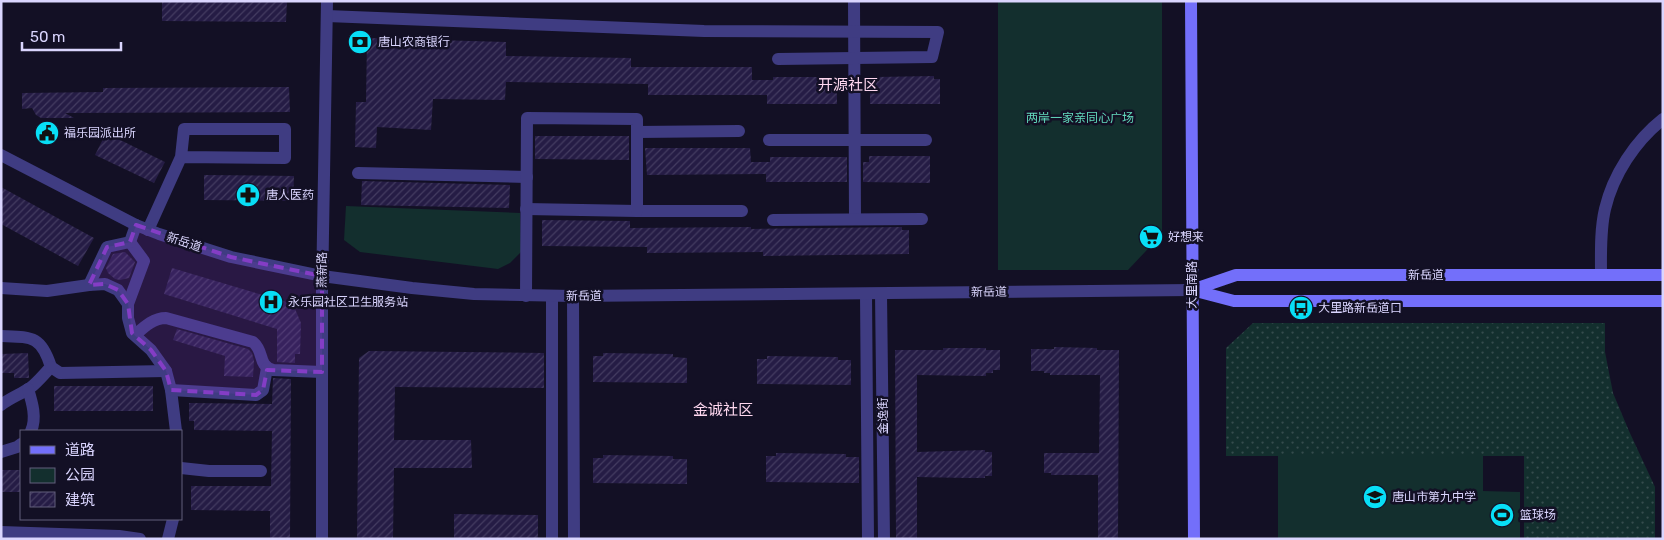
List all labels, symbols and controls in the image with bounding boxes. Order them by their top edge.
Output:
scale bar [22,20,121,52]
text: 50 m [30,28,65,46]
bank icon: 唐山农商银行 [347,29,373,55]
place label: 唐山农商银行 [378,35,450,49]
district label: 开源社区 [818,76,878,94]
park label: 两岸一家亲同心广场 [1026,111,1134,125]
public building icon: 福乐园派出所 [34,120,60,146]
place label: 福乐园派出所 [64,126,136,140]
pharmacy icon: 唐人医药 [235,182,261,208]
place label: 唐人医药 [266,188,314,202]
supermarket icon: 好想来 [1138,224,1164,250]
street label: 新岳道 [165,230,203,254]
place label: 好想来 [1168,230,1204,244]
street label: 燕新路 [315,252,329,288]
street label: 大里南路 [1185,261,1199,309]
street label: 新岳道 [1408,268,1444,282]
street label: 新岳道 [971,285,1007,299]
hospital icon: 永乐园社区卫生服务站 [258,289,284,315]
street label: 新岳道 [566,289,602,303]
place label: 永乐园社区卫生服务站 [288,295,408,309]
bus stop icon: 大里路新岳道口 [1288,295,1314,321]
place label: 大里路新岳道口 [1318,301,1402,315]
street label: 金逸街 [876,398,890,434]
district label: 金诚社区 [693,401,753,419]
legend [20,430,182,520]
text: 道路 [65,441,95,459]
text: 公园 [65,466,95,484]
school or university icon: 唐山市第九中学 [1362,484,1388,510]
place label: 唐山市第九中学 [1392,490,1476,504]
text: 建筑 [65,491,95,509]
sports icon: 篮球场 [1489,502,1515,528]
place label: 篮球场 [1520,508,1556,522]

